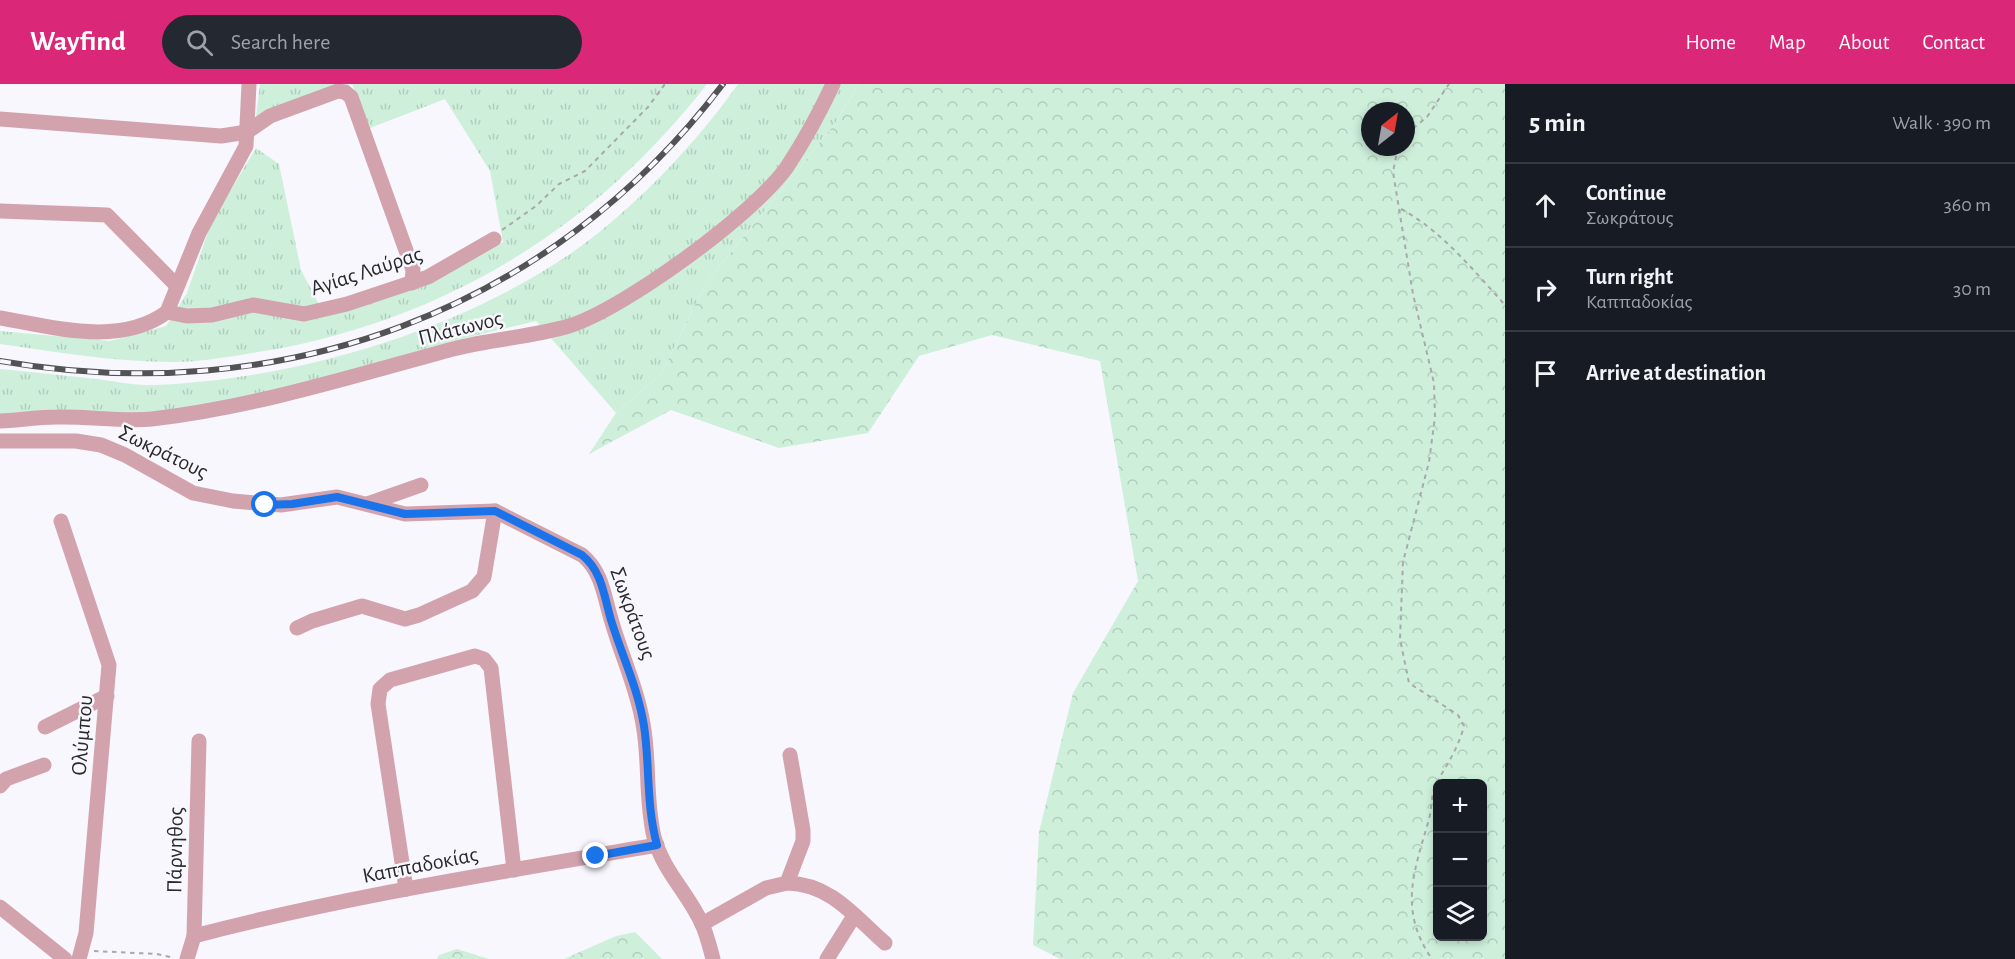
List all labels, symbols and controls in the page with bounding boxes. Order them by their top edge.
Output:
search box [162,15,582,69]
icon: search [183,26,216,59]
text: Wayfind [30,28,126,56]
text: Search here [231,31,330,53]
text: Home [1685,32,1736,53]
text: Map [1769,32,1806,53]
text: About [1839,32,1889,53]
text: Contact [1922,32,1985,53]
north arrow [1361,102,1415,156]
text: 5 min [1529,110,1586,136]
text: Walk · 390 m [1892,113,1991,133]
text: Continue [1586,182,1666,204]
icon: ahead [1529,189,1562,222]
text: 360 m [1944,195,1991,215]
text: Σωκράτους [1586,208,1673,228]
street label: Αγίας Λαύρας [308,243,425,299]
text: Turn right [1586,266,1673,288]
icon: right [1529,273,1562,306]
text: 30 m [1953,279,1991,299]
text: Καππαδοκίας [1586,292,1693,312]
street label: Πλάτωνος [416,307,505,349]
icon: arrive [1529,357,1562,390]
text: Arrive at destination [1586,362,1766,384]
street label: Σωκράτους [115,421,212,483]
route start [251,491,277,517]
street label: Σωκράτους [606,564,660,662]
street label: Ολύμπου [68,694,96,776]
map controls [1433,779,1487,941]
button: + [1433,779,1487,833]
street label: Πάρνηθος [163,807,187,893]
button: − [1433,833,1487,887]
route end [582,842,608,868]
street label: Καππαδοκίας [361,843,480,887]
button: layers [1433,887,1487,941]

